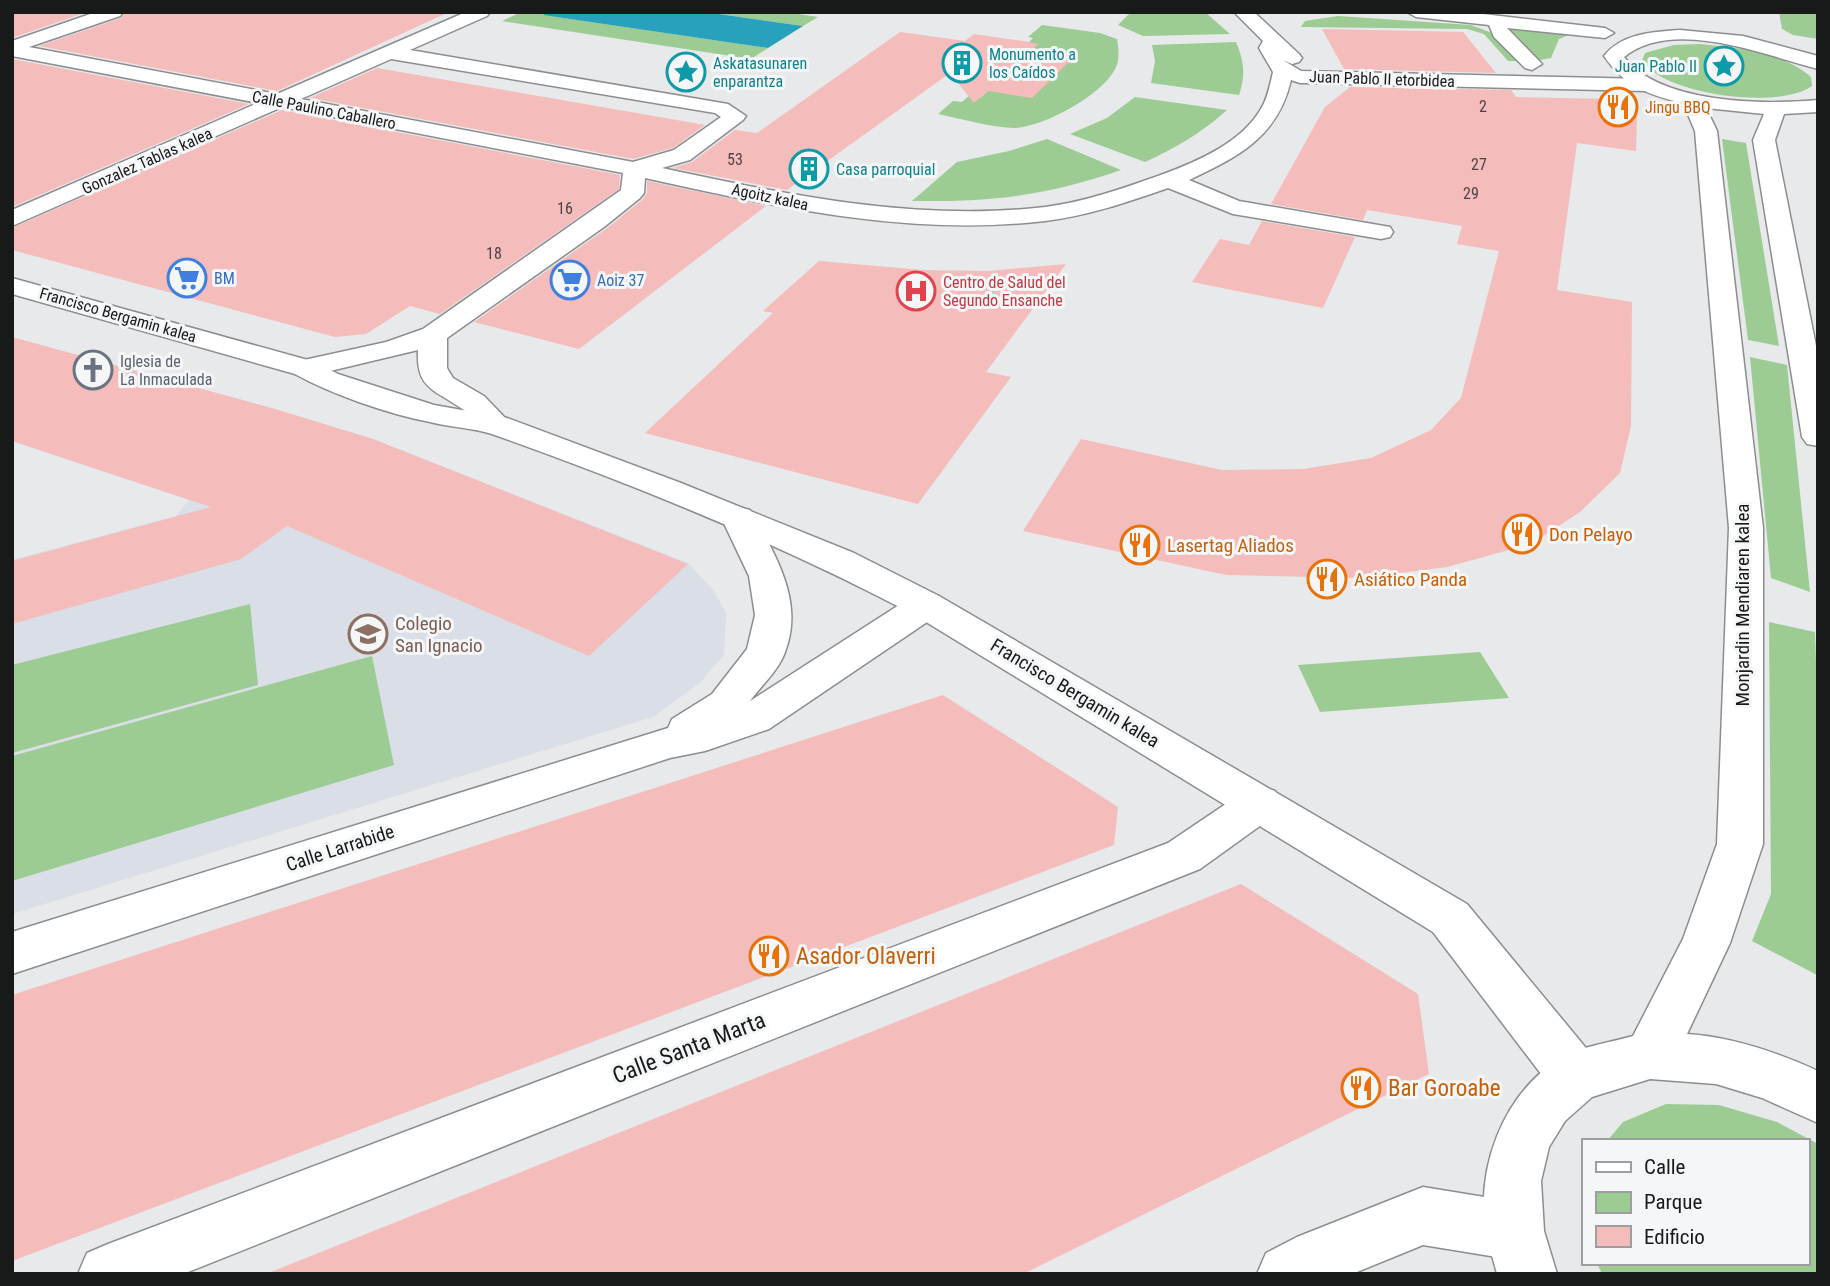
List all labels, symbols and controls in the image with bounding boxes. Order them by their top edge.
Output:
building icon: Monumento a los Caídos [941,42,983,84]
place label: Monumento a los Caídos [989,45,1076,82]
place icon: Juan Pablo II [1703,45,1745,87]
place icon: Askatasunaren enparantza [665,51,707,93]
place label: Askatasunaren enparantza [713,54,807,91]
place label: Juan Pablo II [1615,57,1697,76]
street label: Juan Pablo II etorbidea [1309,67,1455,91]
restaurant icon: Jingu BBQ [1597,86,1639,128]
street label: Calle Paulino Caballero [250,87,398,133]
house number: 2 [1479,97,1487,116]
place label: Jingu BBQ [1645,98,1711,117]
street label: Gonzalez Tablas kalea [79,124,215,198]
building icon: Casa parroquial [788,148,830,190]
house number: 53 [727,150,743,169]
house number: 27 [1471,155,1487,174]
place label: Casa parroquial [836,160,935,179]
street label: Agoitz kalea [730,180,810,214]
house number: 29 [1463,184,1479,203]
house number: 16 [557,199,573,218]
house number: 18 [486,244,502,263]
supermarket icon: BM [166,257,208,299]
supermarket icon: Aoiz 37 [549,259,591,301]
place label: BM [214,269,235,288]
hospital icon: Centro de Salud del Segundo Ensanche [895,270,937,312]
place label: Aoiz 37 [597,271,644,290]
place label: Centro de Salud del Segundo Ensanche [943,273,1066,310]
street label: Francisco Bergamin kalea [37,284,199,346]
church icon: Iglesia de La Inmaculada [72,349,114,391]
place label: Iglesia de La Inmaculada [120,352,212,389]
street label: Monjardin Mendiaren kalea [1731,504,1754,706]
restaurant icon: Don Pelayo [1501,513,1543,555]
place label: Don Pelayo [1549,523,1633,546]
restaurant icon: Lasertag Aliados [1119,524,1161,566]
place label: Lasertag Aliados [1167,534,1294,557]
restaurant icon: Asiático Panda [1306,558,1348,600]
place label: Asiático Panda [1354,568,1467,591]
place label: Colegio San Ignacio [395,612,483,657]
school or university icon: Colegio San Ignacio [347,613,389,655]
street label: Francisco Bergamin kalea [986,634,1164,752]
street label: Calle Larrabide [283,820,397,876]
restaurant icon: Asador Olaverri [748,935,790,977]
place label: Asador Olaverri [796,943,936,970]
street label: Calle Santa Marta [609,1006,769,1090]
restaurant icon: Bar Goroabe [1340,1067,1382,1109]
place label: Bar Goroabe [1388,1075,1500,1102]
legend [1582,1139,1809,1265]
text: Calle [1644,1155,1686,1179]
text: Parque [1644,1190,1702,1214]
text: Edificio [1644,1225,1705,1249]

